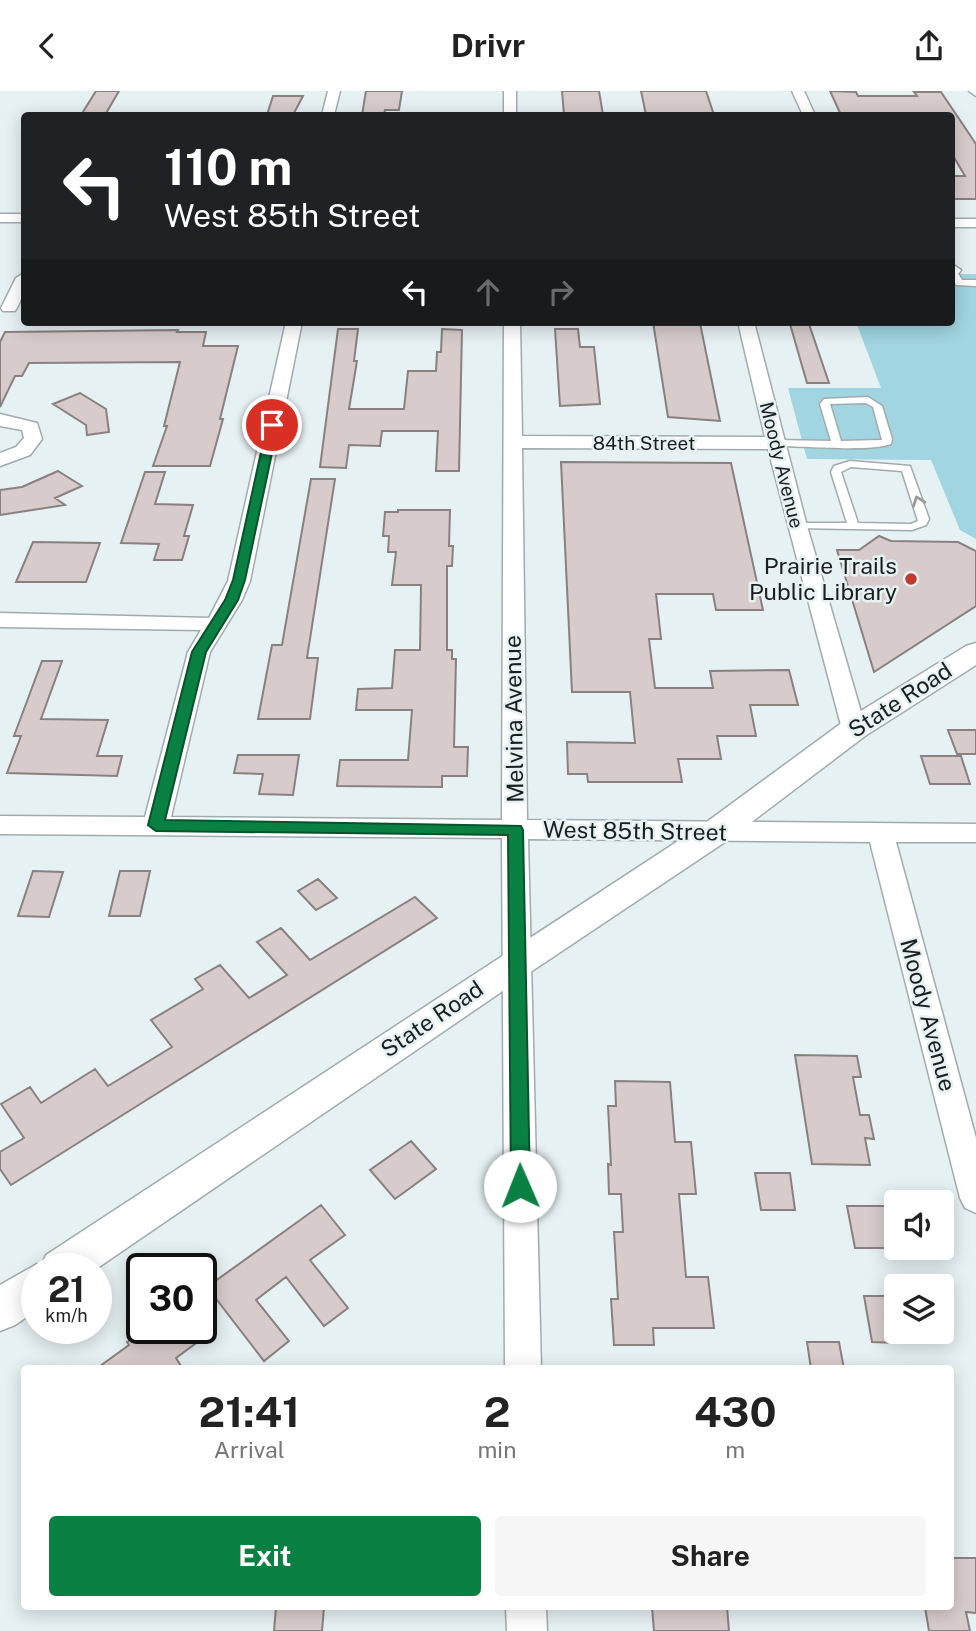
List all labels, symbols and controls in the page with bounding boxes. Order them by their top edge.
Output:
icon: back [28,27,66,65]
text: Drivr [451,27,525,64]
icon: share [910,27,948,65]
text: 110 m [164,138,292,196]
icon: left [49,140,140,231]
text: West 85th Street [164,197,421,234]
icon: left [396,273,434,311]
icon: ahead [469,273,507,311]
icon: right [542,273,580,311]
pin [242,395,302,455]
street label: Moody Avenue [756,400,808,530]
icon: arrive [253,406,291,444]
street label: 84th Street [593,432,695,454]
one-way arrow [912,496,926,508]
place label: Prairie Trails Public Library [749,552,897,605]
marker: Prairie Trails Public Library [903,571,919,587]
street label: Melvina Avenue [499,635,528,803]
street label: State Road [843,656,956,743]
street label: West 85th Street [543,815,727,846]
street label: Moody Avenue [895,936,962,1094]
street label: State Road [375,975,488,1063]
position arrow [483,1149,557,1223]
map controls [884,1190,954,1344]
button: sound [884,1190,954,1260]
speed limit sign: 30 [126,1253,217,1344]
text: 21 [48,1269,85,1310]
button: layers [884,1274,954,1344]
text: km/h [45,1305,88,1326]
text: 21:41 [199,1387,300,1436]
text: 2 [484,1387,510,1436]
text: 430 [694,1387,776,1436]
text: Arrival [214,1436,285,1463]
text: min [477,1436,516,1463]
text: m [725,1436,745,1463]
button: Exit [49,1516,481,1596]
button: Share [495,1516,926,1596]

